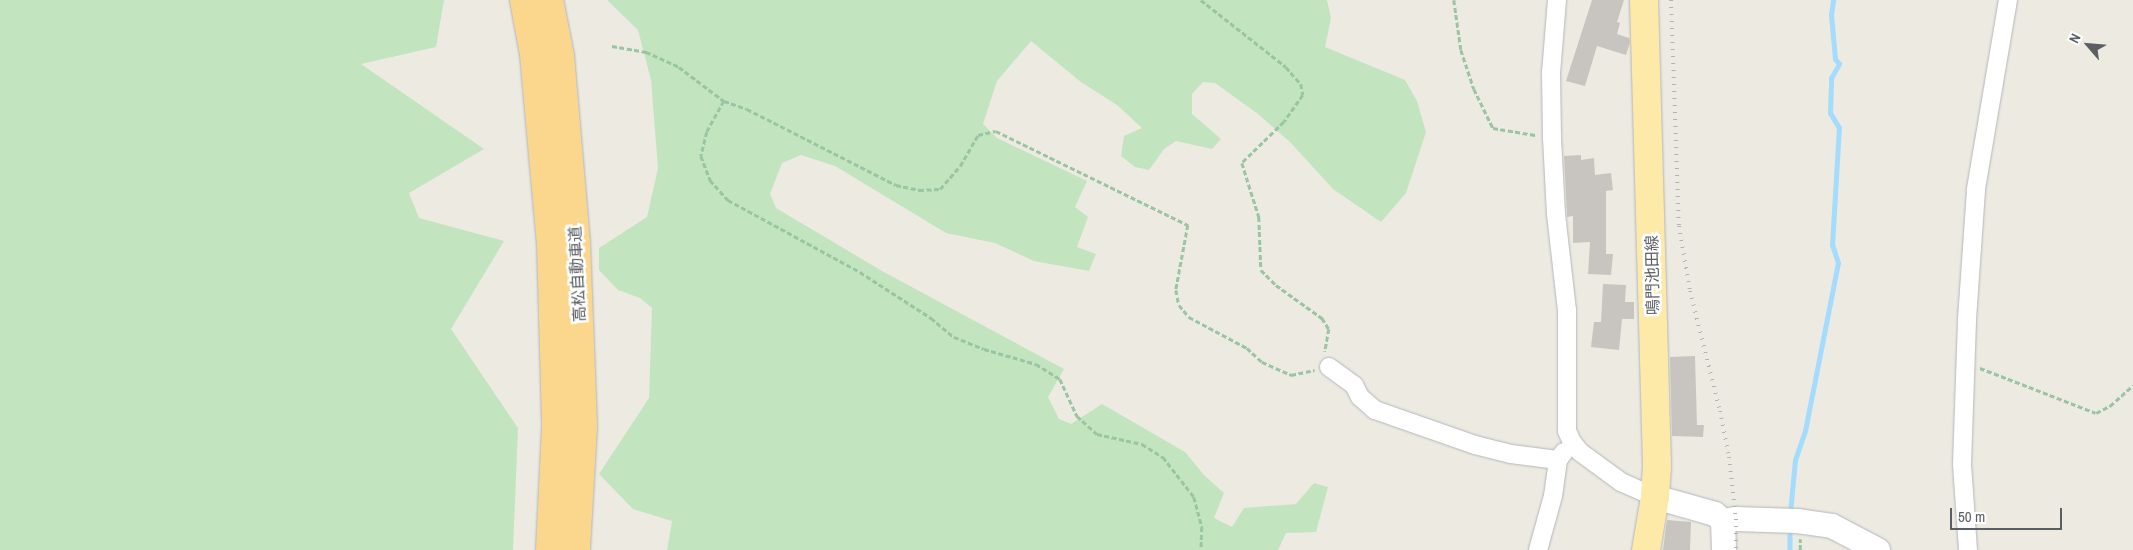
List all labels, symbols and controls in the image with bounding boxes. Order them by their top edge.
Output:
north arrow [2063,20,2113,70]
text: N [2065,30,2085,46]
street label: 高松自動車道 [565,226,589,322]
street label: 鳴門池田線 [1642,235,1662,315]
scale bar [1953,498,2066,530]
text: 50 m [1958,506,1985,527]

